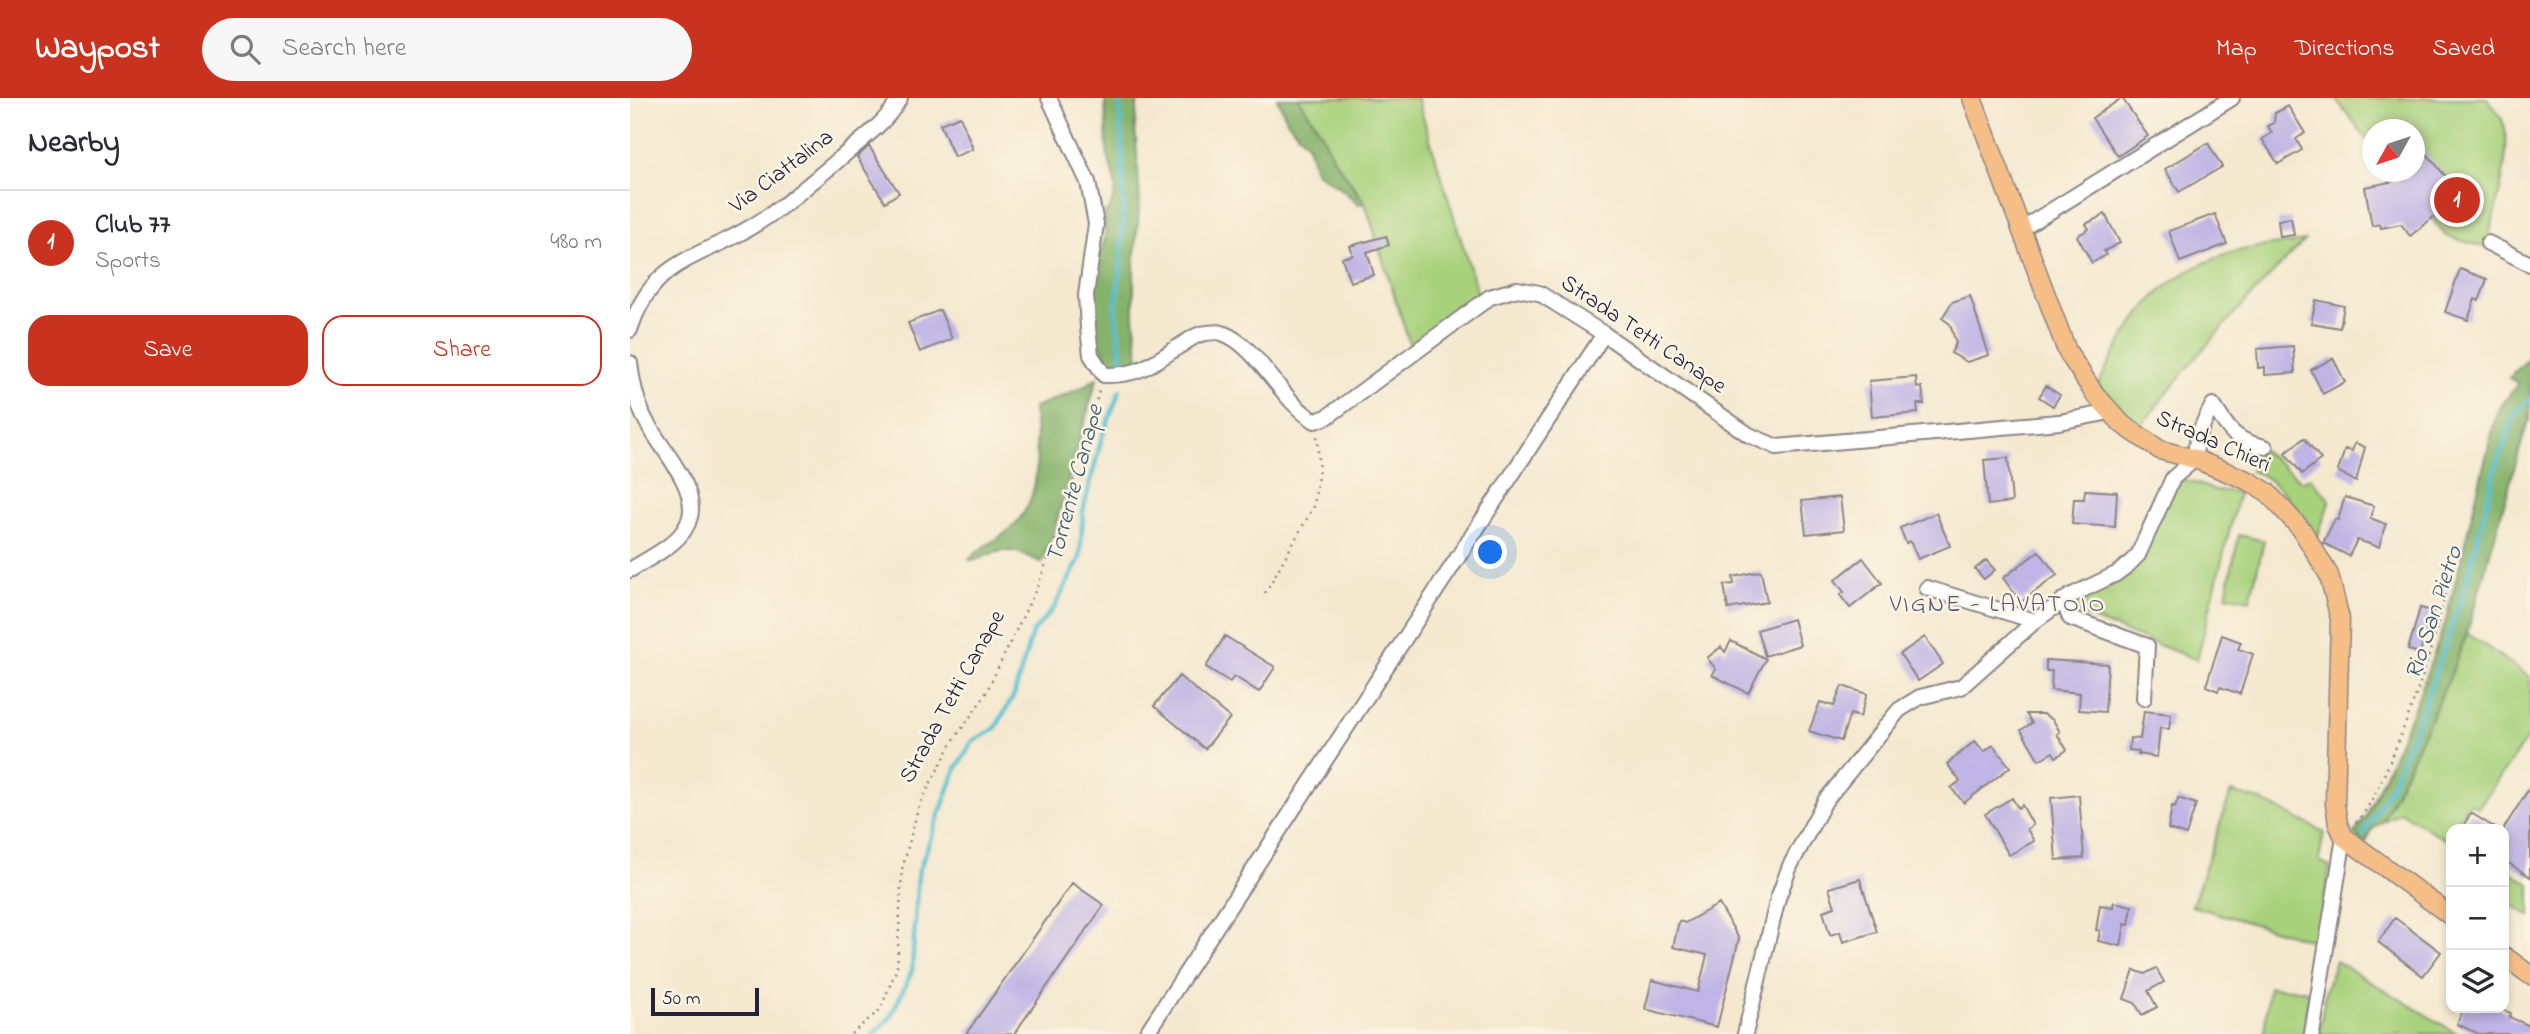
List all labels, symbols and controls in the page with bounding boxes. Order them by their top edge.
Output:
search box [202,18,692,81]
text: Waypost [35,25,160,73]
icon: search [226,30,264,68]
text: Search here [282,30,406,68]
text: Map [2216,32,2257,67]
text: Directions [2295,32,2394,67]
text: Saved [2432,32,2495,67]
north arrow [2362,119,2425,182]
text: Nearby [28,122,120,166]
street label: Via Ciattalina [722,122,841,223]
pin: 1 [2434,174,2480,226]
text: Club 77 [95,207,170,245]
text: 1 [47,226,55,259]
text: 480 m [550,226,602,259]
text: Sports [95,245,161,278]
street label: Strada Tetti Canape [1554,267,1733,403]
button: Save [28,315,308,386]
button: Share [322,315,602,386]
water label: Torrente Canape [1038,400,1114,567]
street label: Strada Chieri [2150,402,2276,482]
your location [1473,535,1507,569]
water label: Rio San Pietro [2397,541,2473,684]
district label: VIGNE - LAVATOIO [1889,588,2106,623]
street label: Strada Tetti Canape [892,604,1015,790]
map controls [2446,824,2509,1013]
button: + [2446,824,2509,887]
button: − [2446,887,2509,950]
button: layers [2446,950,2509,1013]
scale bar [651,985,760,1017]
text: 50 m [662,986,701,1013]

